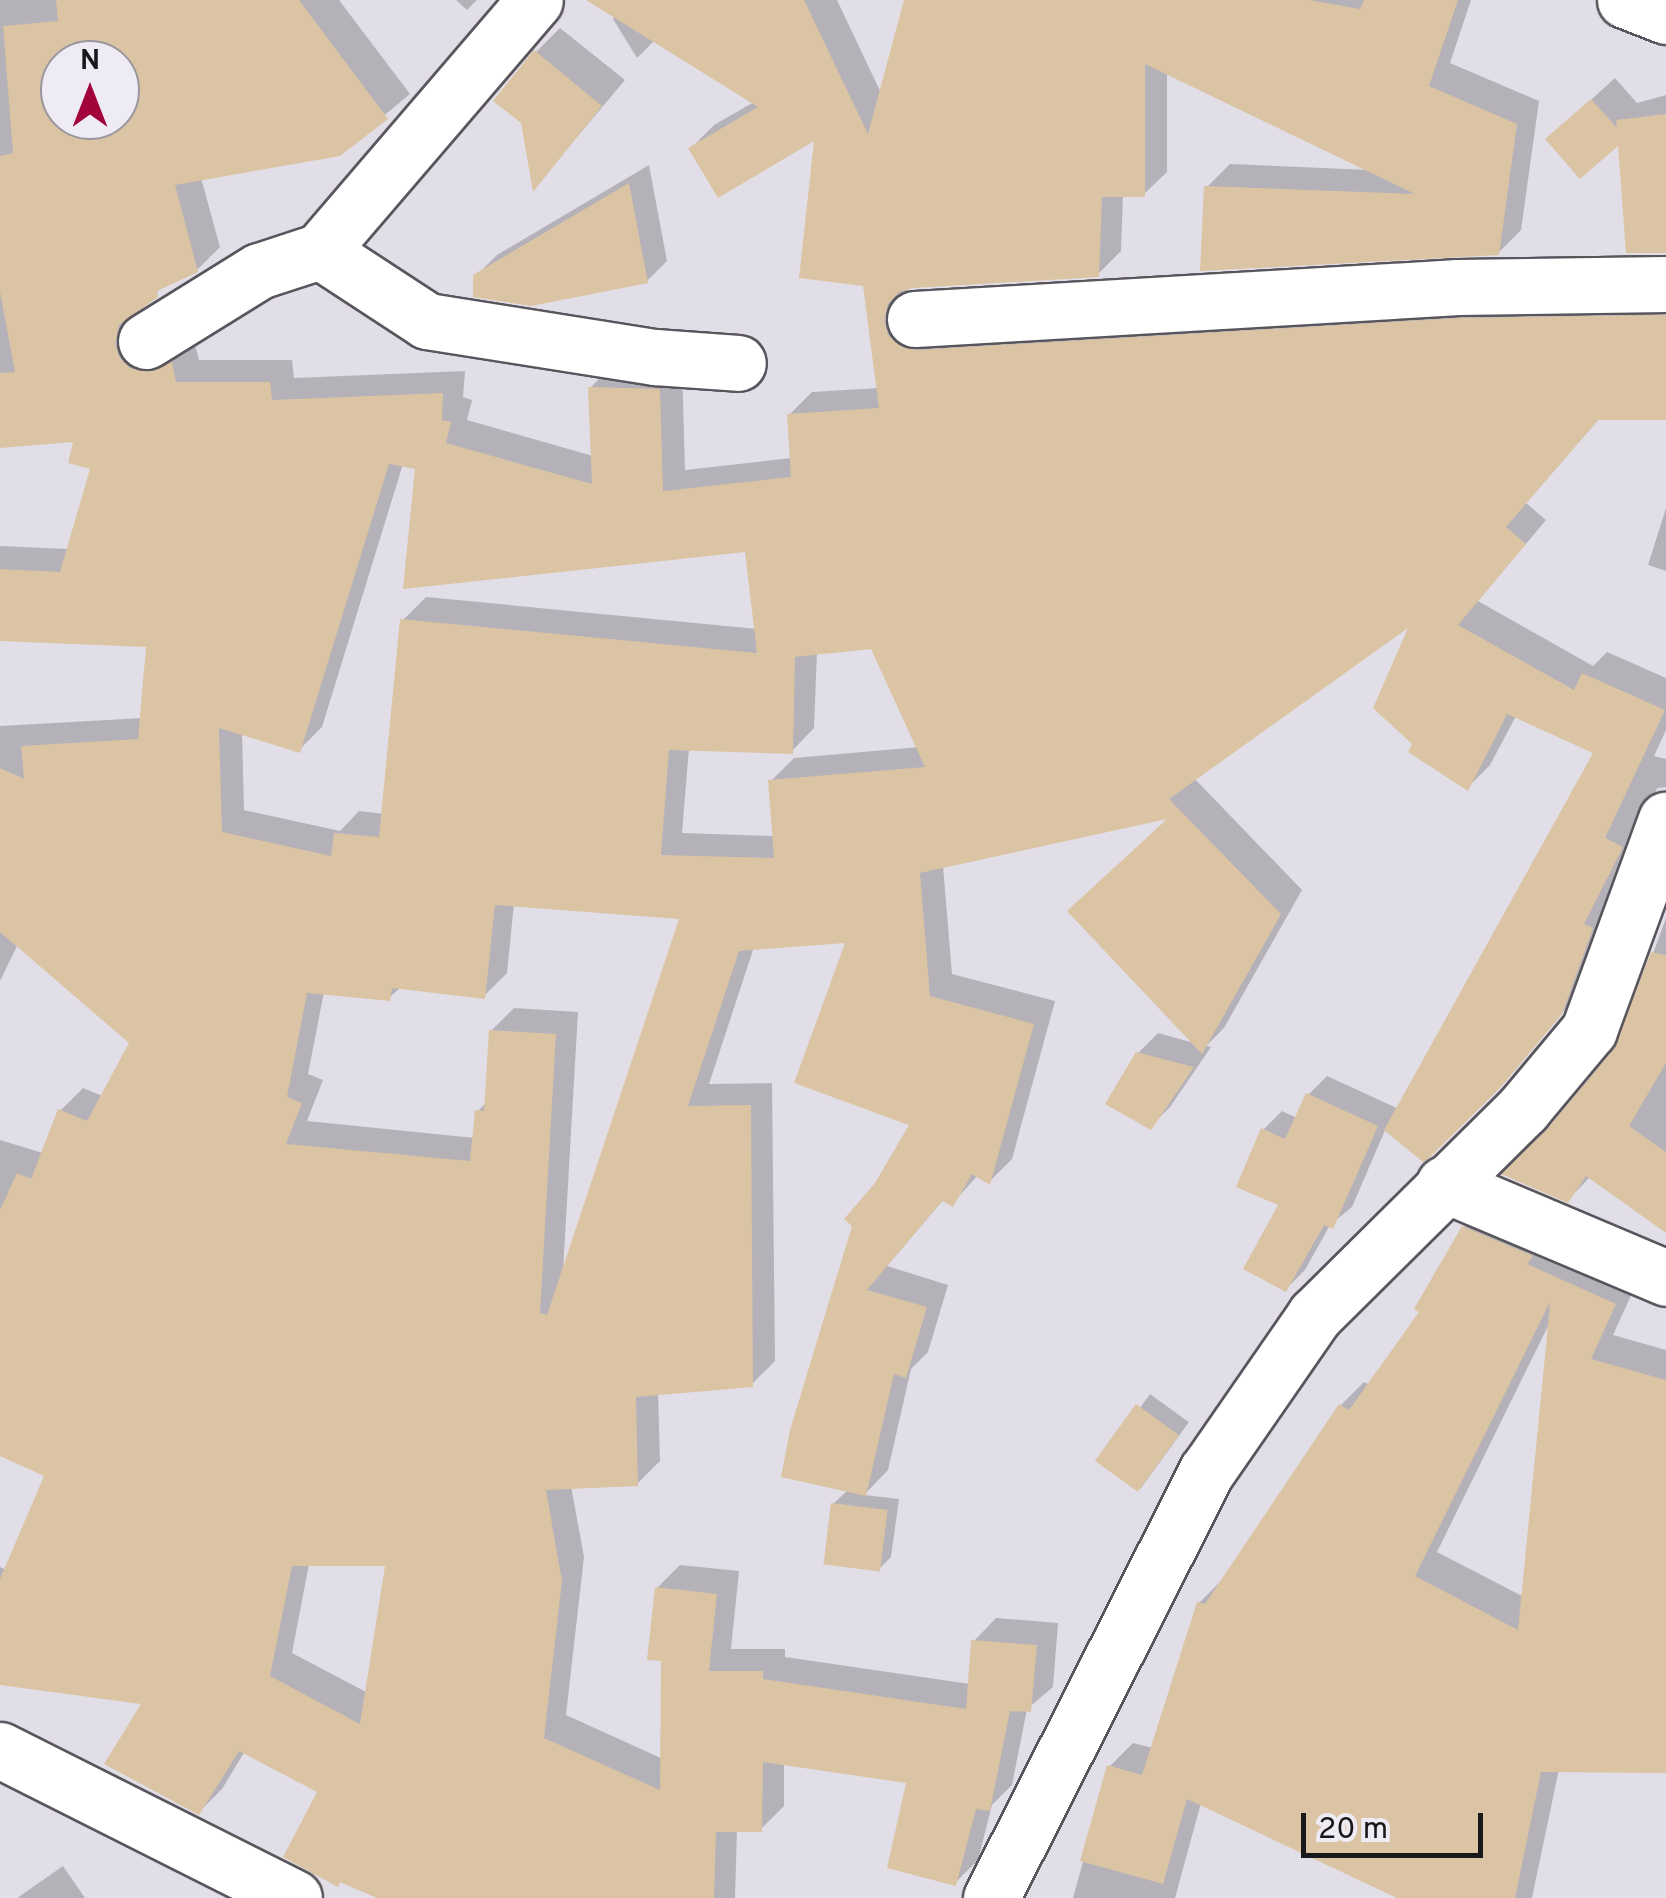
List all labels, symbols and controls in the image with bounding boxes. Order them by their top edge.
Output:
north arrow [40,40,140,140]
text: N [80,44,100,80]
scale bar [1306,1793,1488,1855]
text: 20 m [1318,1812,1388,1849]

